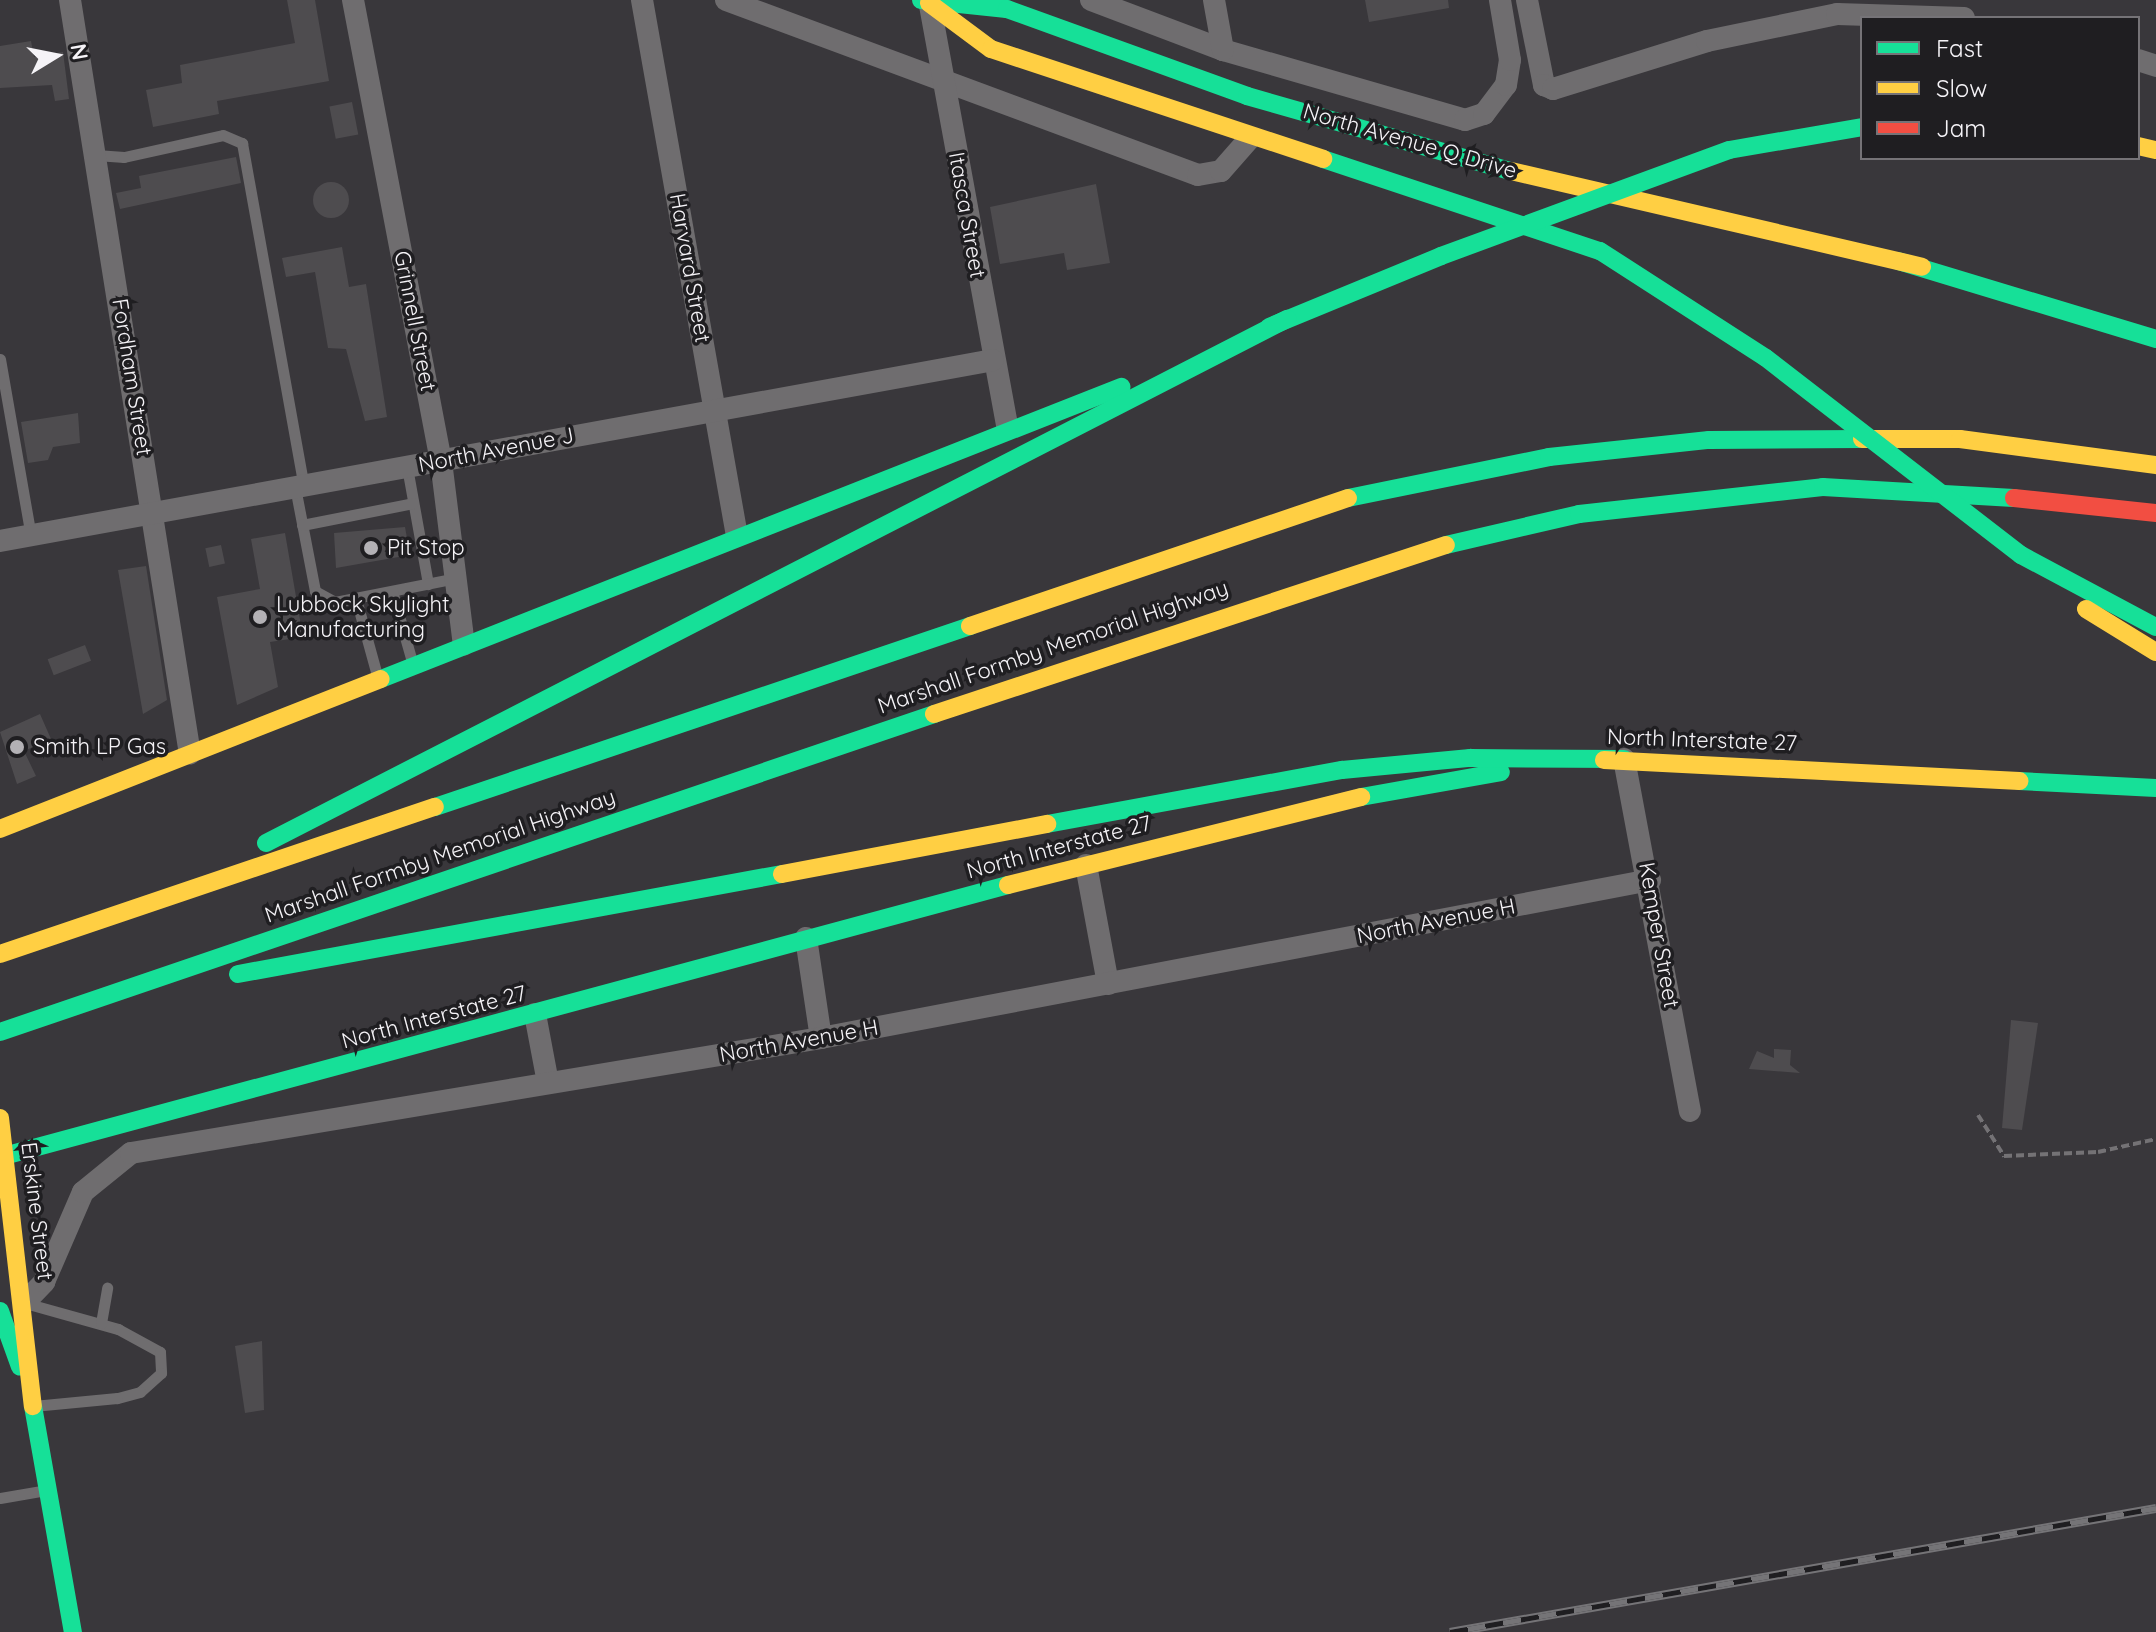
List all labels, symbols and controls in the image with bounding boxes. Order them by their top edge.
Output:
north arrow [16,16,96,96]
legend [1860,16,2140,160]
text: Fast [1936,33,1983,63]
text: N [64,41,95,62]
text: Slow [1936,73,1987,103]
street label: North Avenue Q Drive [1300,98,1520,184]
text: Jam [1936,113,1986,143]
street label: Itasca Street [943,150,991,280]
street label: Harvard Street [664,191,716,345]
street label: Grinnell Street [388,249,442,393]
street label: Fordham Street [107,297,157,457]
street label: North Avenue J [416,422,576,478]
place label: Pit Stop [387,535,465,561]
marker: Pit Stop [362,539,380,557]
street label: Marshall Formby Memorial Highway [874,574,1232,720]
place label: Lubbock Skylight Manufacturing [276,591,449,642]
marker: Lubbock Skylight Manufacturing [251,608,269,626]
street label: North Interstate 27 [1607,723,1797,757]
place label: Smith LP Gas [33,734,166,760]
marker: Smith LP Gas [8,738,26,756]
street label: Marshall Formby Memorial Highway [261,783,619,929]
street label: North Interstate 27 [964,810,1154,884]
street label: Kemper Street [1633,860,1685,1010]
street label: North Avenue H [1355,893,1517,949]
street label: North Interstate 27 [339,980,529,1054]
street label: North Avenue H [718,1014,880,1068]
street label: Erskine Street [15,1140,59,1282]

